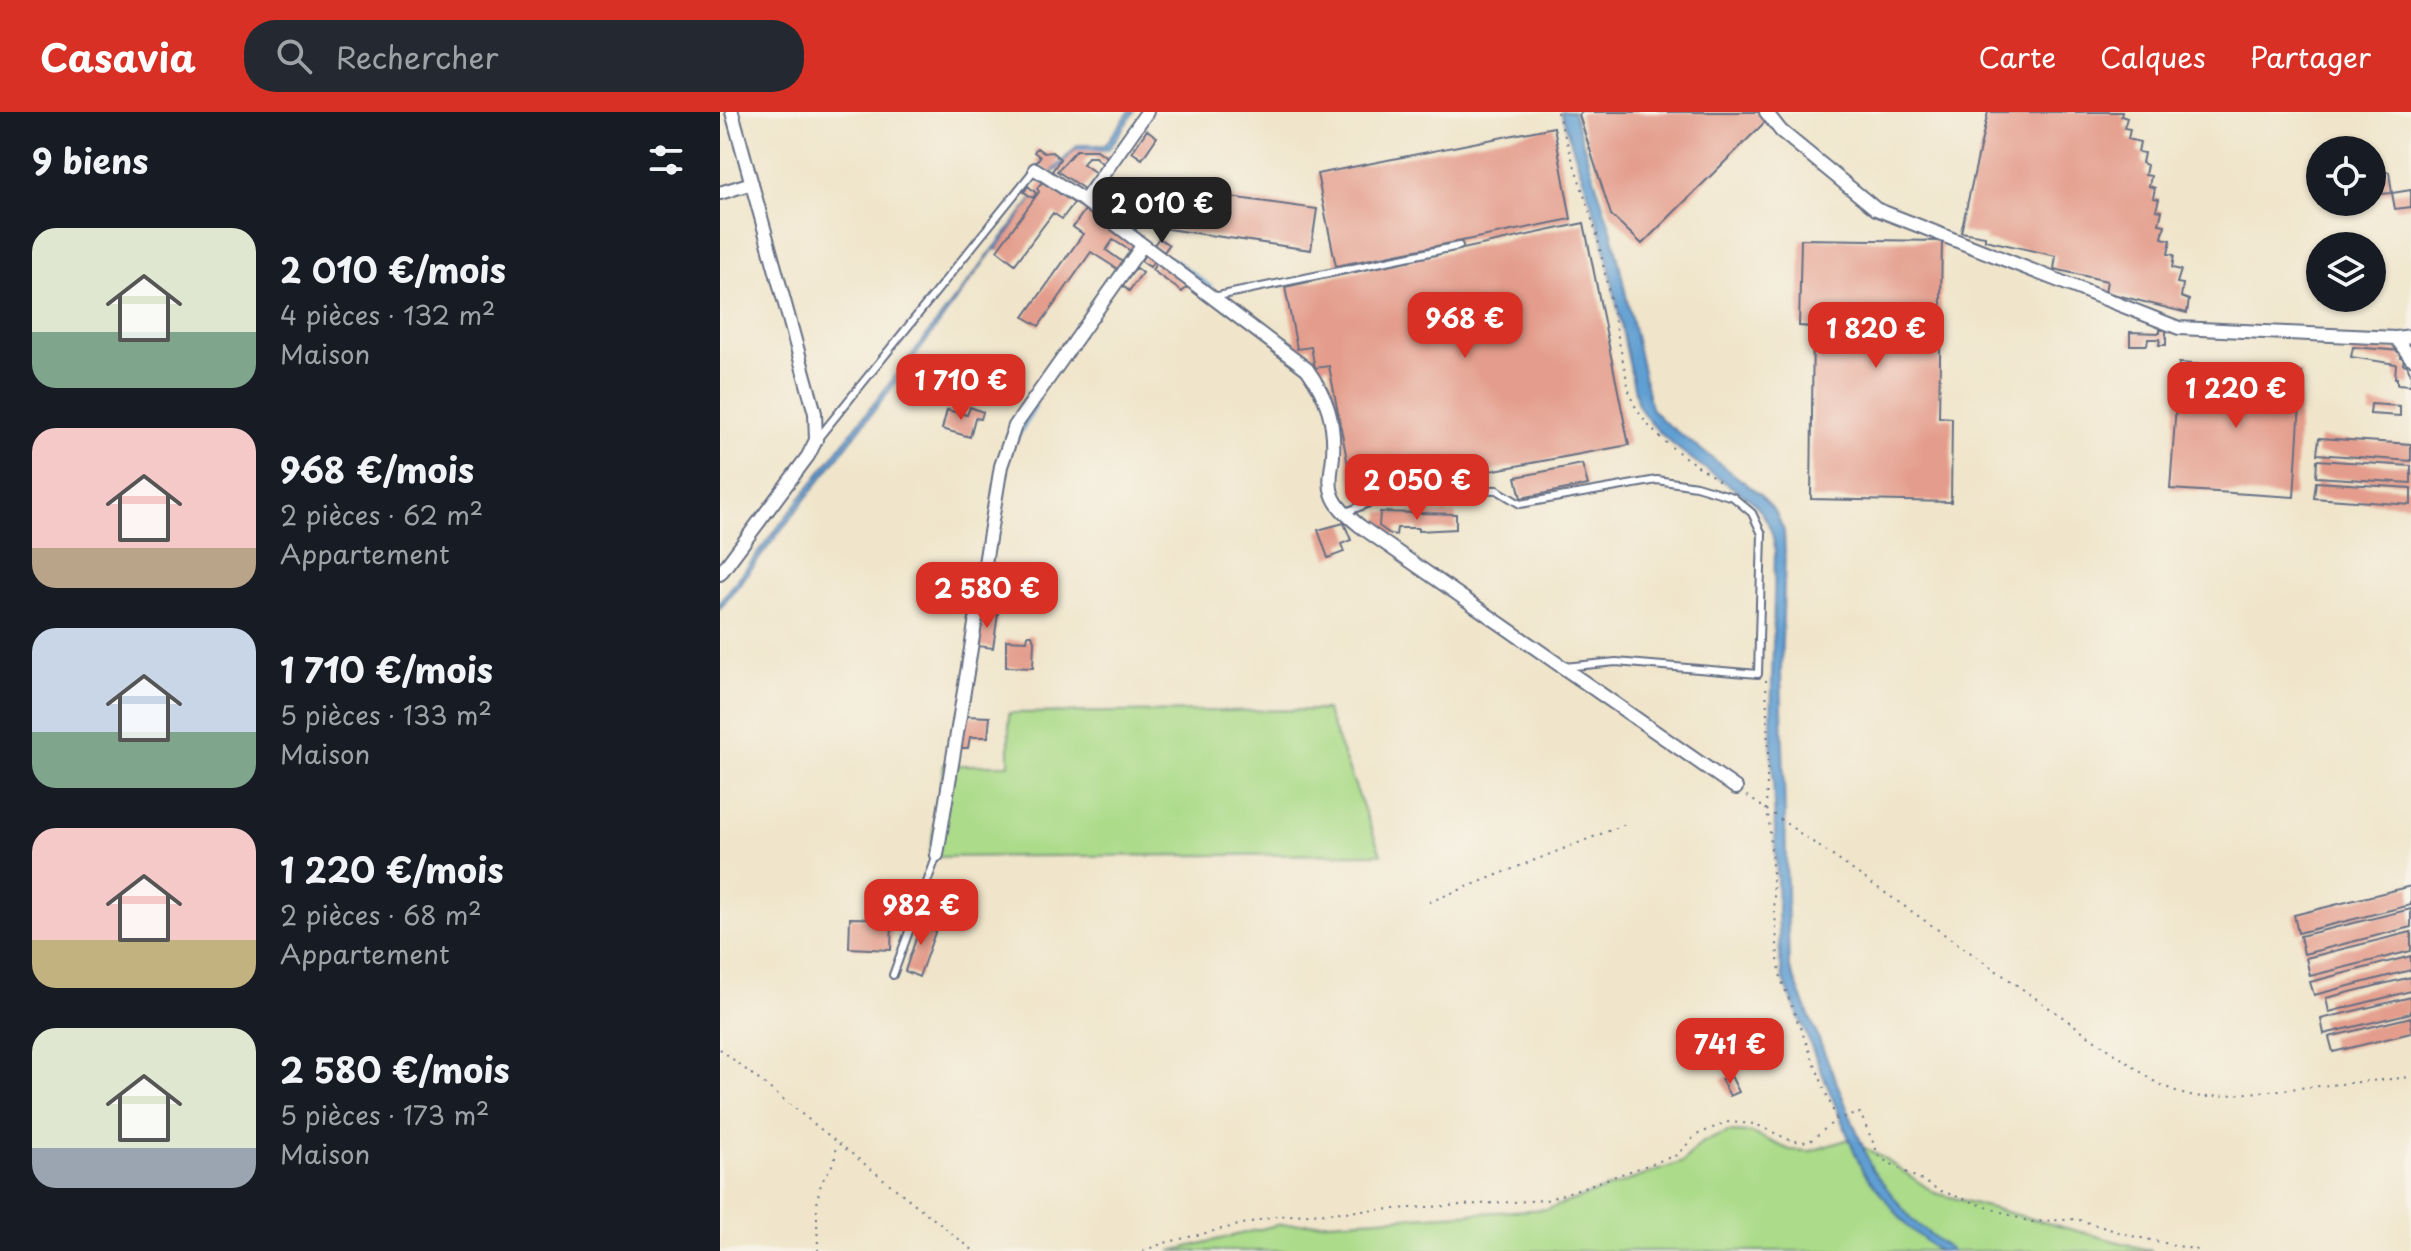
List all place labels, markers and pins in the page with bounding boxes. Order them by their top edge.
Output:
pin: 2 010 € [1088,177,1236,245]
pin: 968 € [1409,292,1521,360]
pin: 1 820 € [1802,302,1950,370]
pin: 1 710 € [887,354,1035,422]
pin: 1 220 € [2162,362,2310,430]
pin: 2 050 € [1343,454,1491,522]
pin: 2 580 € [913,562,1061,630]
pin: 982 € [865,879,977,947]
pin: 741 € [1674,1018,1786,1086]

